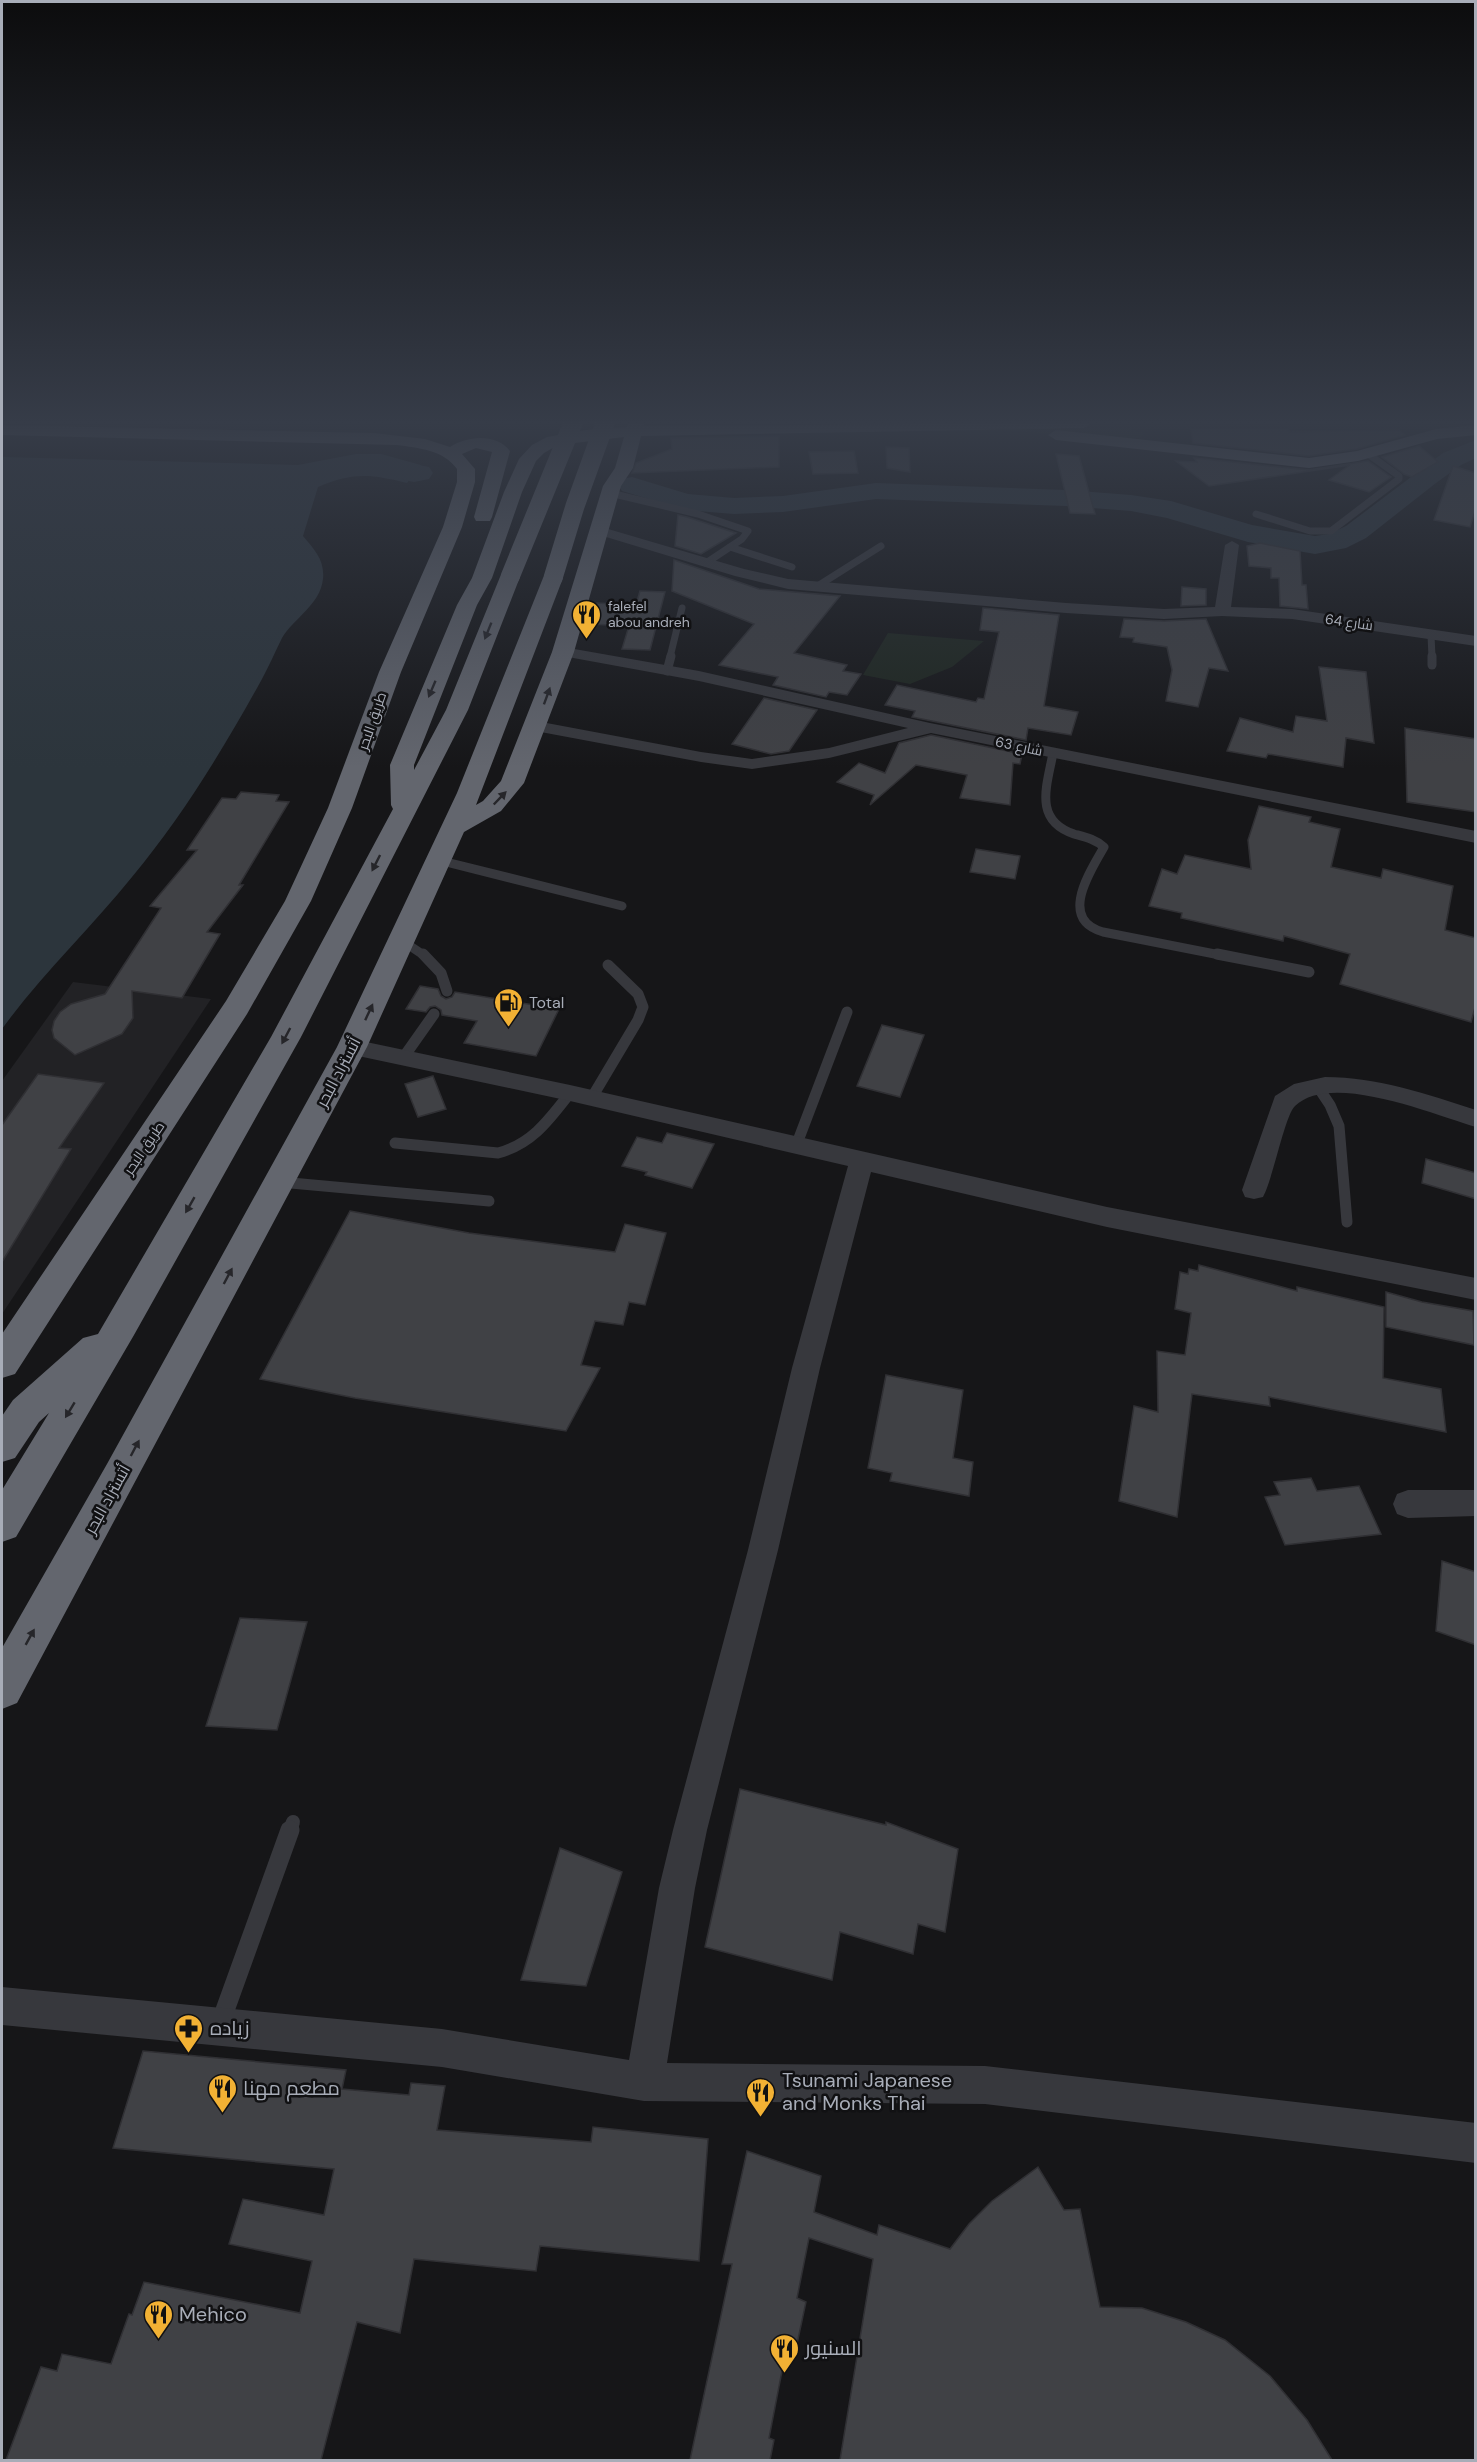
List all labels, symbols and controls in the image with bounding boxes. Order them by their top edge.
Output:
place label: falefel abou andreh [608,597,690,631]
restaurant icon: falefel abou andreh [571,598,603,640]
street label: شارع 64 [1324,610,1374,634]
one-way arrow [483,622,492,640]
one-way arrow [427,680,437,698]
one-way arrow [542,687,552,705]
street label: طريق البحر [353,690,390,753]
street label: شارع 63 [994,732,1044,760]
one-way arrow [492,791,506,805]
one-way arrow [371,854,381,871]
fuel station icon: Total [492,986,524,1028]
place label: Total [529,992,564,1013]
one-way arrow [364,1003,373,1020]
one-way arrow [281,1028,291,1045]
street label: أتستراد البحر [311,1034,366,1112]
street label: طريق البحر [119,1118,168,1179]
one-way arrow [185,1197,195,1214]
one-way arrow [223,1268,233,1285]
one-way arrow [65,1402,76,1418]
one-way arrow [130,1439,140,1456]
street label: أتستراد البحر [79,1461,135,1538]
one-way arrow [25,1628,35,1645]
pharmacy icon: زياده [173,2012,205,2054]
place label: زياده [210,2015,249,2041]
place label: Tsunami Japanese and Monks Thai [782,2067,952,2116]
restaurant icon: مطعم مهنا [206,2072,238,2114]
place label: مطعم مهنا [243,2075,340,2102]
restaurant icon: Tsunami Japanese and Monks Thai [745,2076,777,2118]
restaurant icon: Mehico [142,2298,174,2340]
place label: Mehico [179,2301,247,2327]
restaurant icon: السنيور [768,2332,800,2374]
place label: السنيور [804,2335,862,2361]

